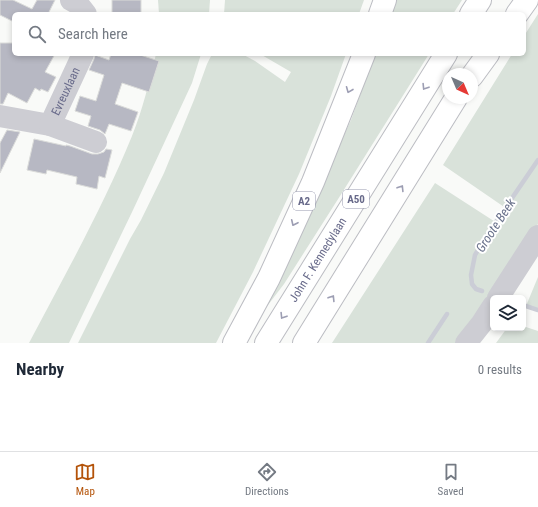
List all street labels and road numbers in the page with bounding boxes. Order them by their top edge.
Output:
street label: Evreuxlaan [49,65,83,117]
road number: A50 [343,190,369,208]
road number: A2 [293,192,315,210]
street label: John F. Kennedylaan [286,215,349,305]

